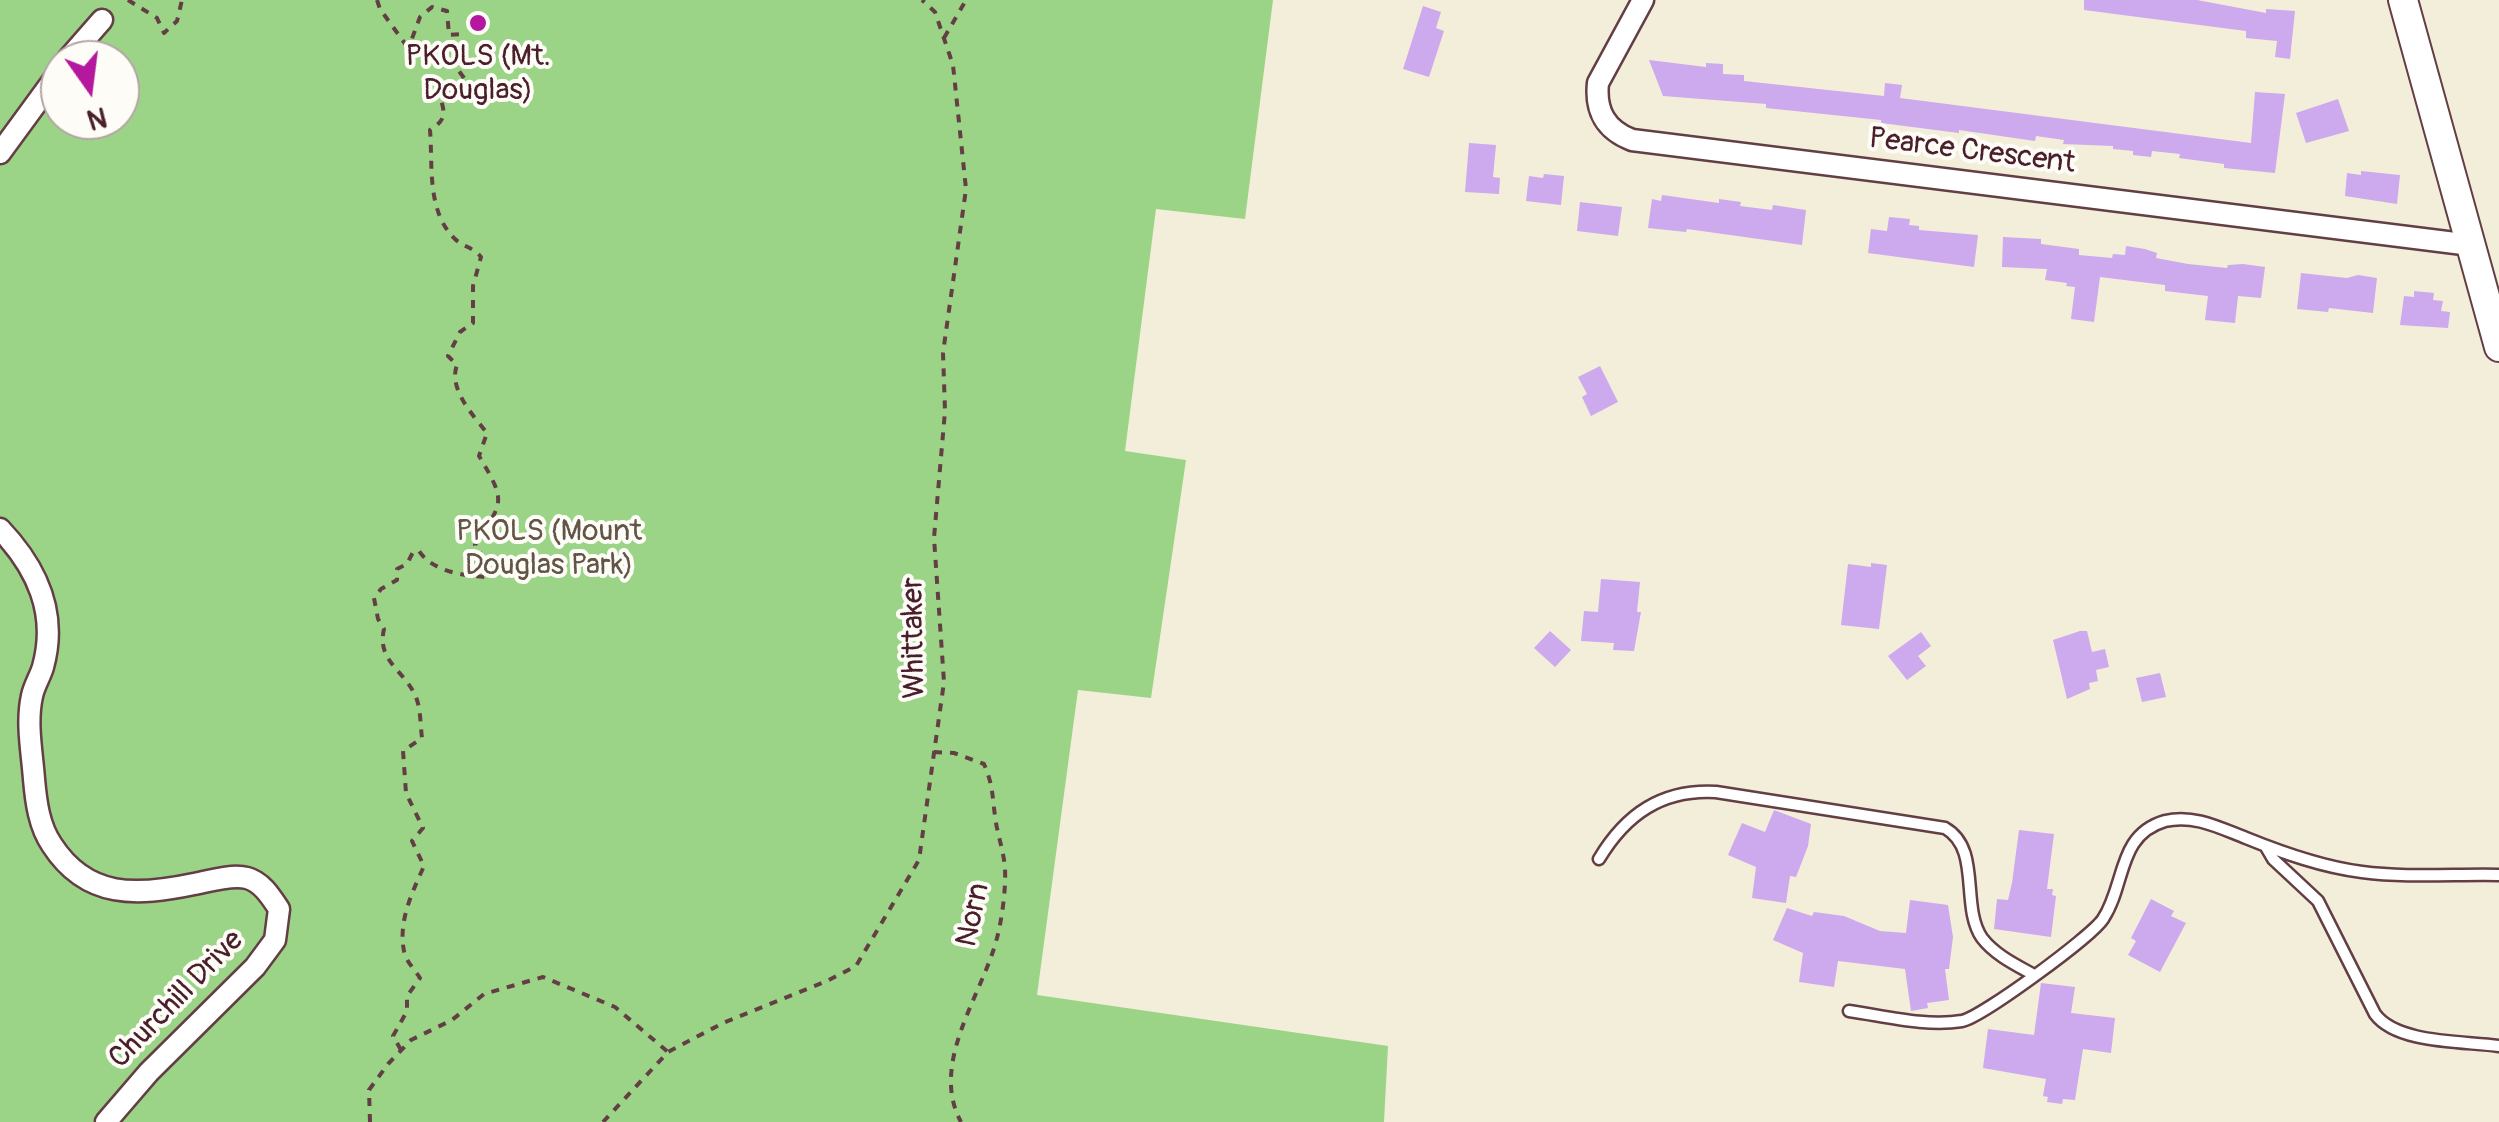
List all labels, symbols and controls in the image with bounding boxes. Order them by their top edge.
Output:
marker: PKOLS (Mt. Douglas) [467,12,489,34]
place label: PKOLS (Mt. Douglas) [406,39,550,110]
north arrow [40,40,140,140]
text: N [83,98,110,137]
street label: Pearce Crescent [1867,121,2077,183]
park label: PKOLS (Mount Douglas Park) [456,514,642,584]
street label: Whittaker [896,577,934,699]
street label: Norn [950,880,998,950]
street label: Churchill Drive [102,923,252,1077]

